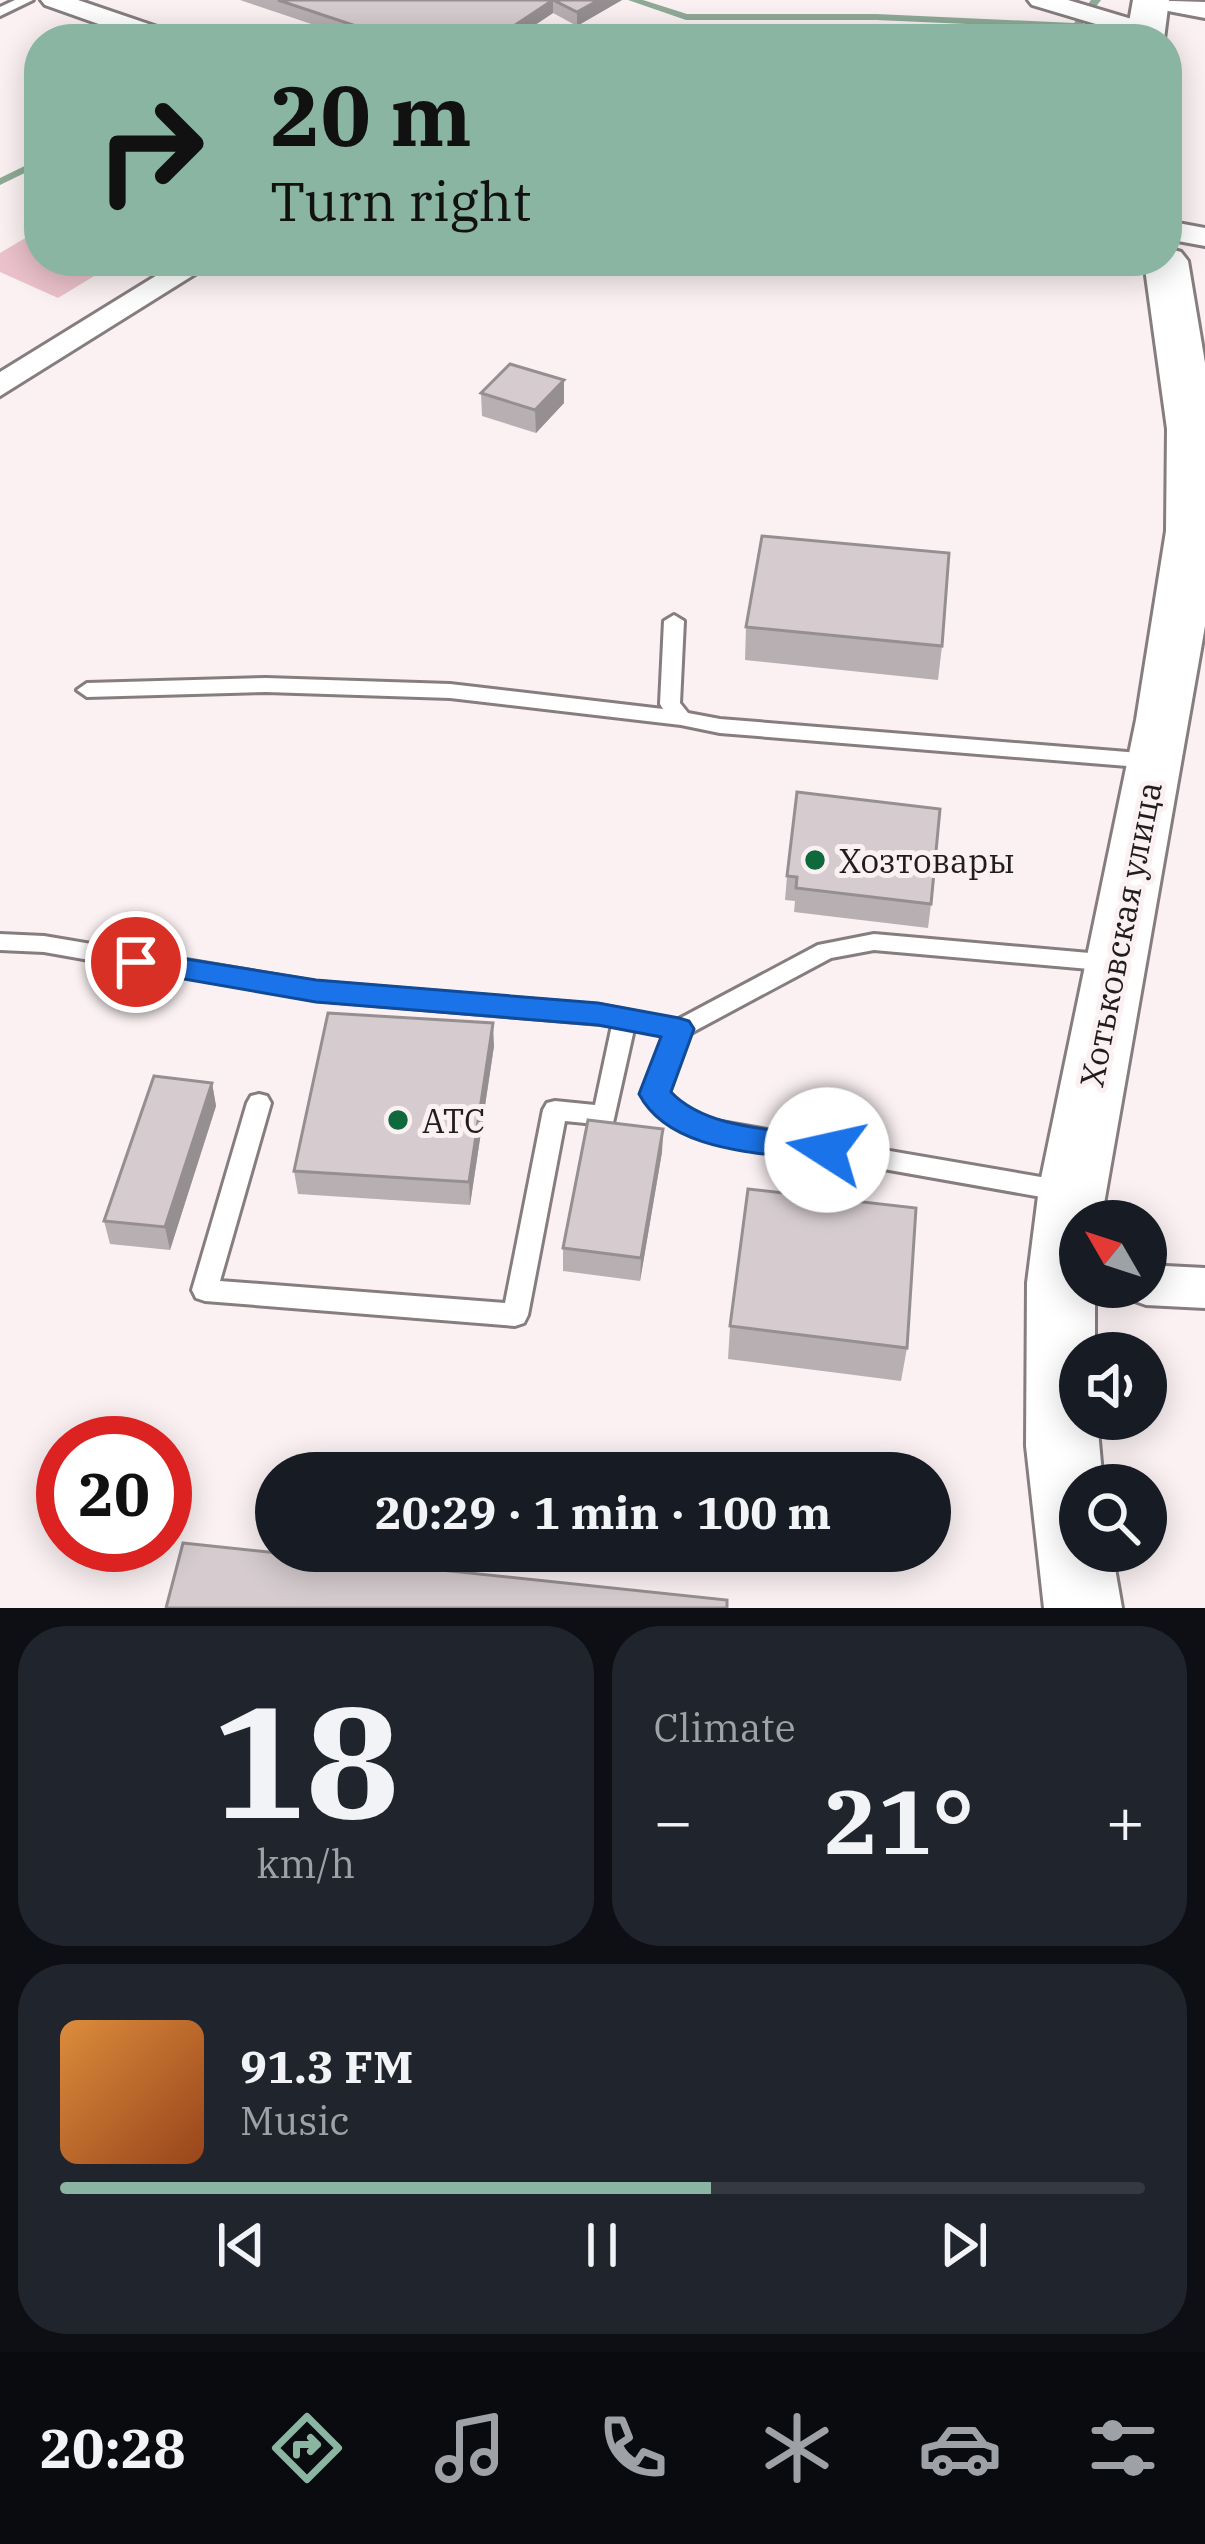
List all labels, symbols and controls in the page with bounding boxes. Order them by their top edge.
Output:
text: 20 m [270,60,472,169]
icon: right [72,72,228,228]
text: Turn right [270,166,532,236]
street label: Хотьковская улица [1069,778,1171,1090]
place label: Хозтовары [839,839,1015,882]
marker: Хозтовары [802,847,828,873]
pin [85,911,187,1013]
icon: arrive [103,929,169,995]
position arrow [764,1087,890,1213]
place label: АТС [422,1099,486,1142]
marker: АТС [385,1107,411,1133]
north arrow [1059,1200,1167,1308]
map controls [1059,1200,1167,1572]
button: sound [1059,1332,1167,1440]
speed limit sign: 20 [36,1416,192,1572]
button: search [1059,1464,1167,1572]
text: 20:29 · 1 min · 100 m [375,1483,831,1541]
text: 18 [212,1658,399,1861]
text: Climate [654,1702,796,1753]
text: 21° [824,1762,974,1879]
text: − [654,1777,693,1863]
text: + [1105,1777,1145,1863]
text: km/h [256,1838,355,1889]
text: 91.3 FM [240,2037,413,2095]
text: Music [240,2095,350,2146]
icon: previous [208,2212,274,2278]
icon: pause [569,2212,635,2278]
icon: next [931,2212,997,2278]
icon: directions [265,2406,349,2490]
icon: music [428,2406,512,2490]
icon: phone [591,2406,675,2490]
icon: climate [755,2406,839,2490]
icon: car [918,2406,1002,2490]
icon: filters [1081,2406,1165,2490]
text: 20:28 [40,2413,186,2483]

